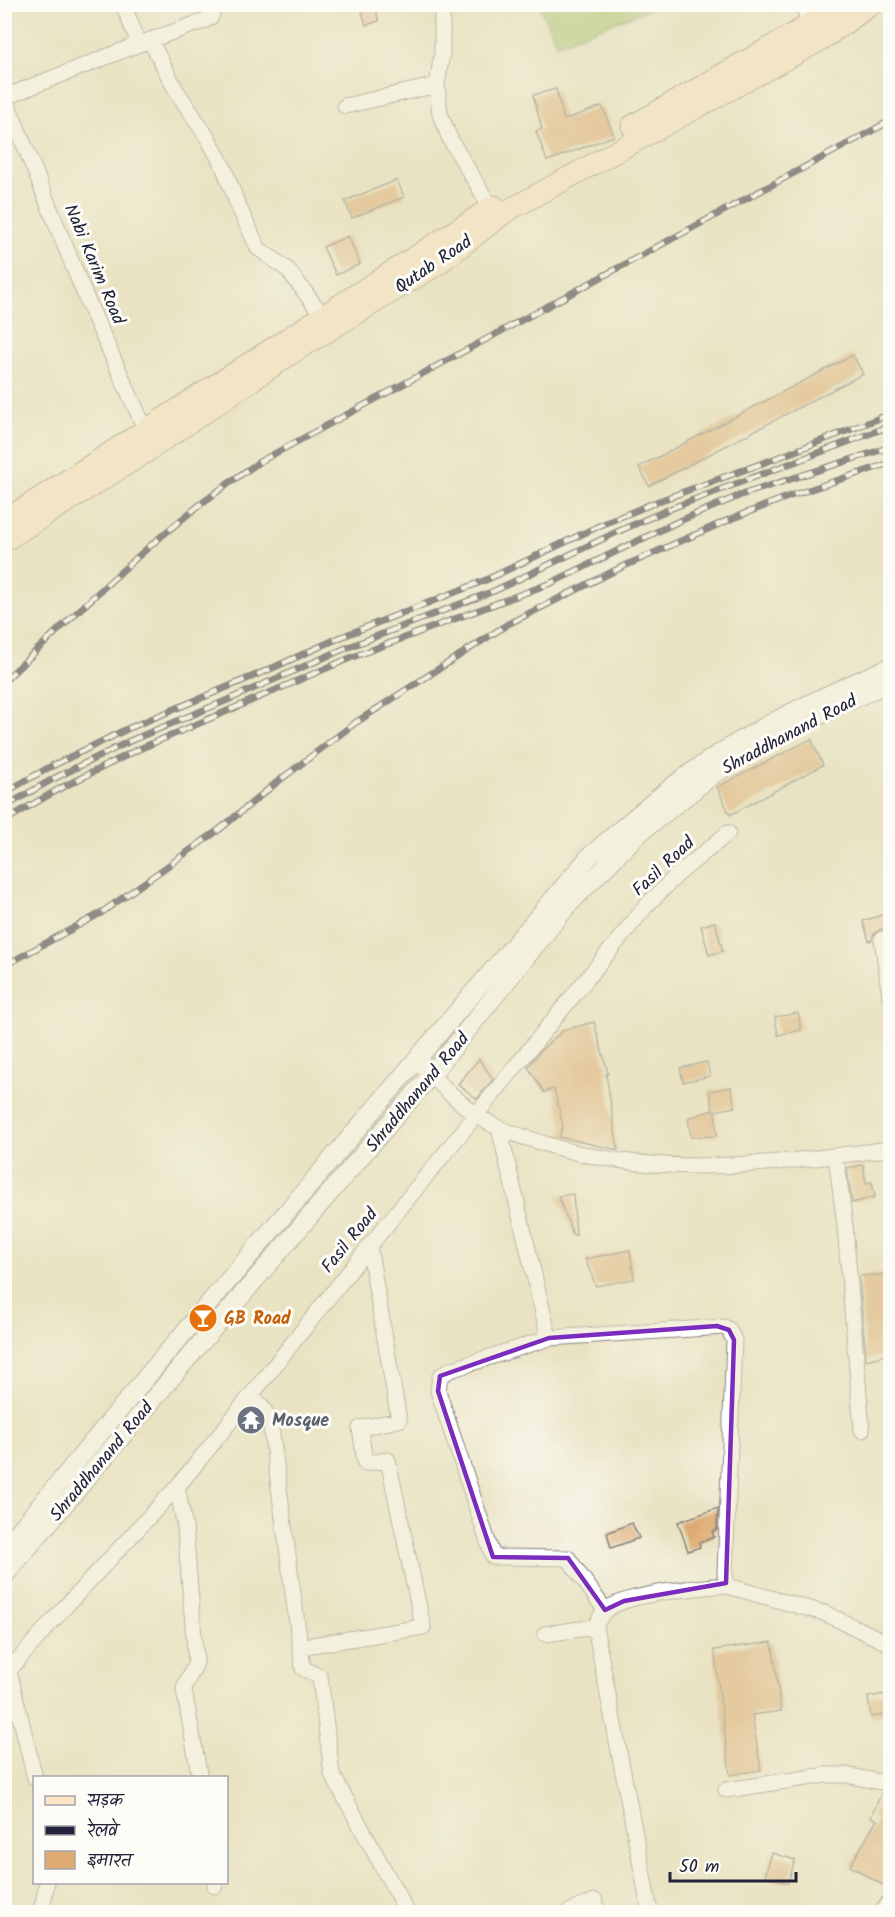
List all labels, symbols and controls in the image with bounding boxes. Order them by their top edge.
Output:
street label: Nabi Karim Road [55,200,132,330]
street label: Qutab Road [389,228,479,302]
street label: Shraddhanand Road [717,687,863,783]
street label: Fasil Road [626,829,703,904]
street label: Shraddhanand Road [359,1026,478,1160]
street label: Fasil Road [315,1201,386,1280]
bar icon: GB Road [187,1302,219,1334]
place label: GB Road [224,1305,291,1334]
street label: Shraddhanand Road [43,1395,162,1529]
temple icon: Mosque [235,1404,267,1436]
place label: Mosque [272,1407,329,1436]
legend [33,1776,228,1884]
text: सड़क [87,1787,125,1816]
text: रेलवे [87,1817,121,1846]
scale bar [670,1845,796,1883]
text: इमारत [87,1847,135,1876]
text: 50 m [679,1853,719,1882]

